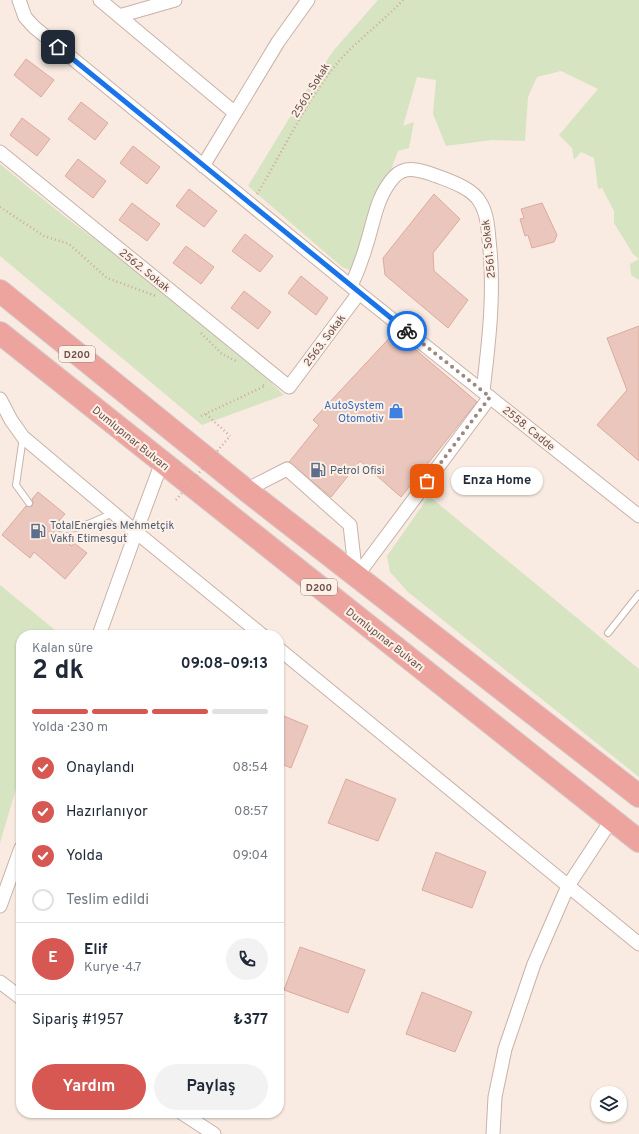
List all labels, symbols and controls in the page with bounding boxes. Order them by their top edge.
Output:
pin [41,30,75,64]
icon: home [47,36,69,58]
street label: 2560. Sokak [288,60,333,121]
street label: 2561. Sokak [479,219,499,279]
street label: 2562. Sokak [116,246,173,296]
courier [387,311,427,351]
street label: 2563. Sokak [301,312,349,369]
icon: bike [396,320,418,342]
road number: D200 [59,346,95,362]
place label: AutoSystem Otomotiv [324,399,384,426]
shop icon: AutoSystem Otomotiv [387,402,405,420]
street label: Dumlupınar Bulvarı [89,403,172,474]
street label: 2558. Cadde [499,403,557,454]
fuel station icon: Petrol Ofisi [309,461,327,479]
place label: Petrol Ofisi [330,464,385,478]
pin [410,464,444,498]
callout: Enza Home [451,467,543,495]
icon: bag [416,470,438,492]
text: Enza Home [463,473,531,489]
place label: TotalEnergies Mehmetçik Vakfı Etimesgut [50,519,174,546]
fuel station icon: TotalEnergies Mehmetçik Vakfı Etimesgut [29,522,47,540]
road number: D200 [301,579,337,595]
street label: Dumlupınar Bulvarı [343,605,426,675]
text: Kalan süre [32,641,93,657]
text: 2 dk [32,655,84,688]
text: 09:08–09:13 [181,655,268,674]
text: Yolda · 230 m [32,720,108,736]
icon: check [32,757,54,779]
text: Onaylandı [66,759,134,778]
text: 08:54 [232,760,268,776]
icon: check [32,801,54,823]
text: Hazırlanıyor [66,803,148,822]
text: 08:57 [234,804,268,820]
icon: check [32,845,54,867]
text: Yolda [66,847,103,866]
text: 09:04 [233,848,268,864]
text: Teslim edildi [66,891,149,910]
button: phone [226,938,268,980]
text: Elif [84,941,107,960]
text: E [48,949,58,968]
text: Kurye · 4.7 [84,960,141,976]
text: Sipariş #1957 [32,1011,123,1030]
text: ₺377 [233,1011,268,1030]
button: Yardım [32,1064,146,1110]
button: Paylaş [154,1064,268,1110]
map controls [591,1086,627,1122]
button: layers [591,1086,627,1122]

